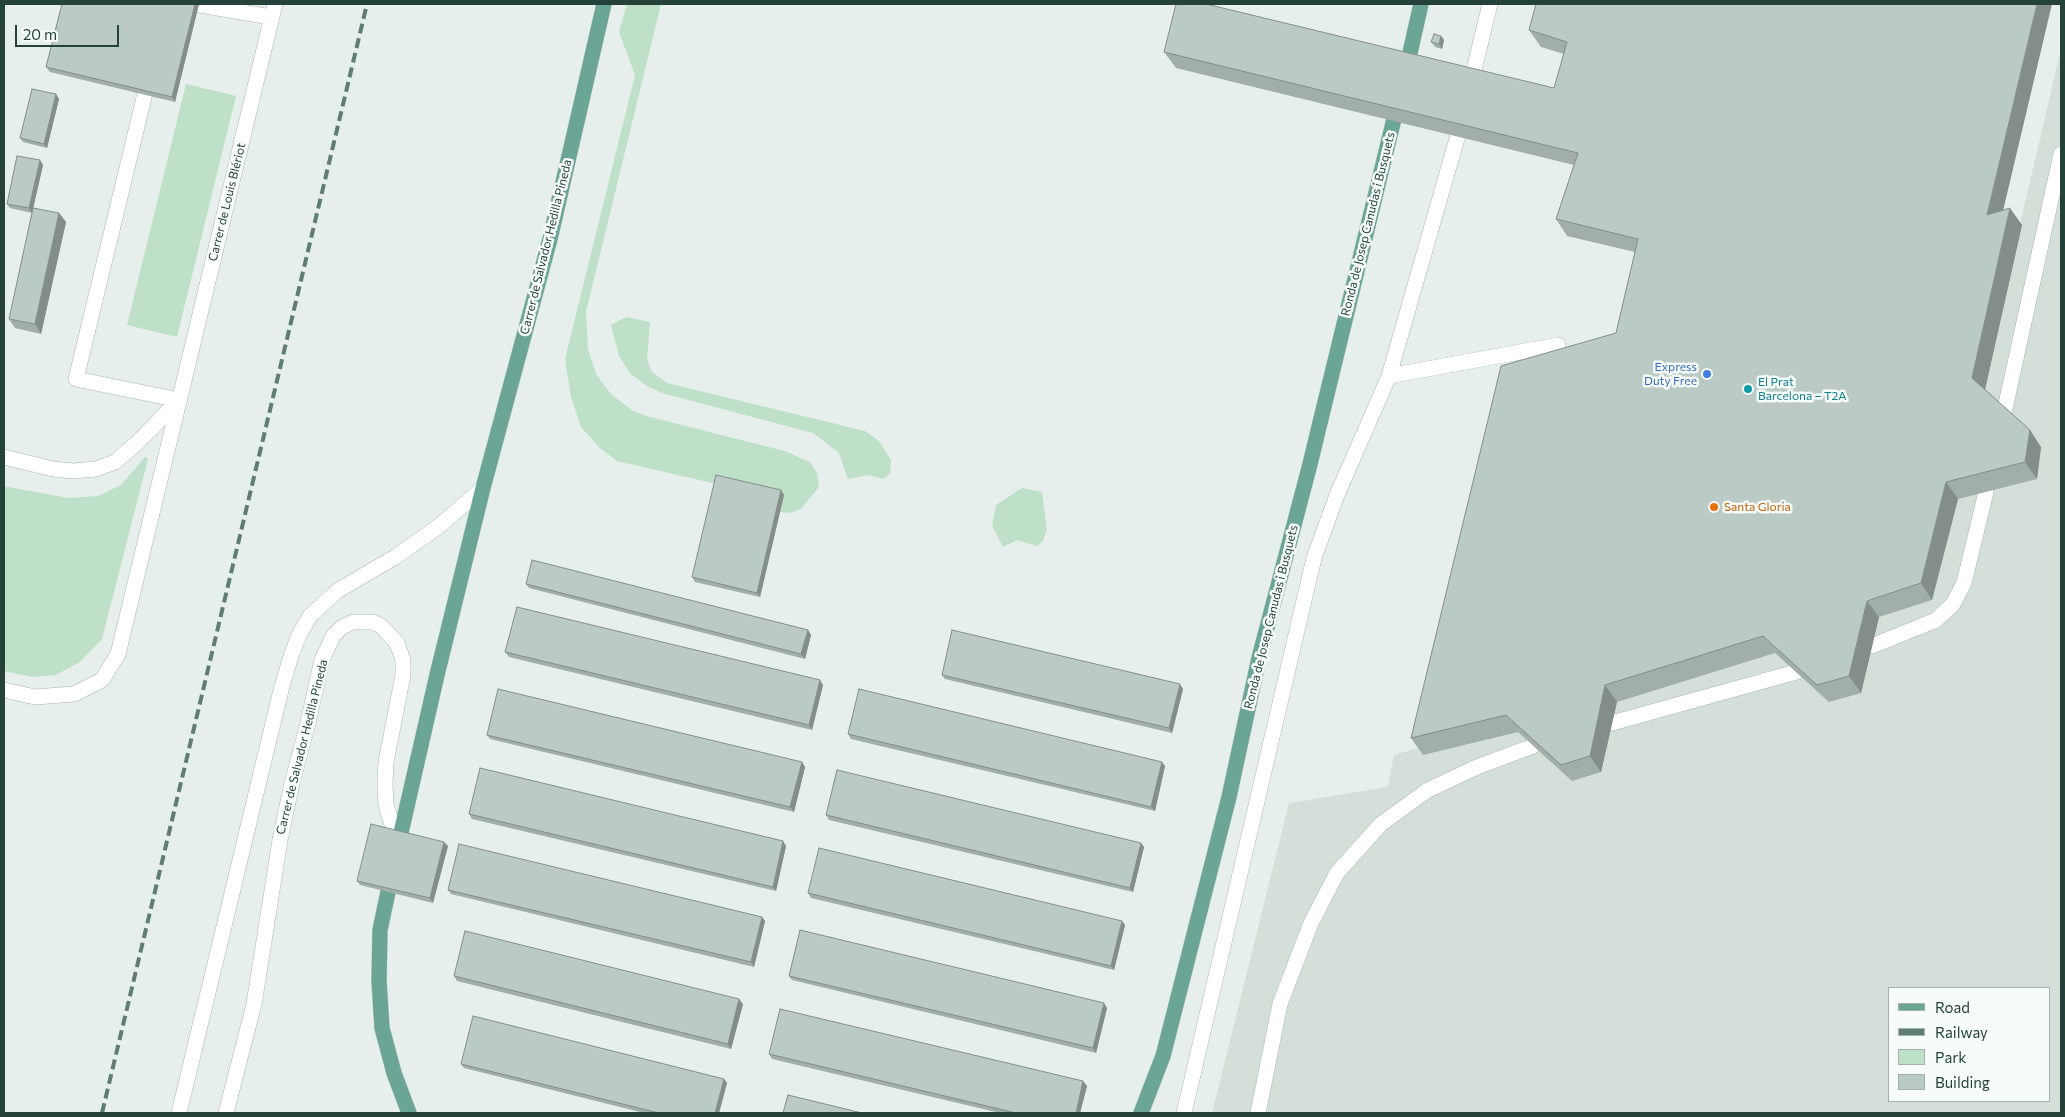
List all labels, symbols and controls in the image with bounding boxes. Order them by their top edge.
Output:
scale bar [18,15,121,47]
text: 20 m [23,25,57,43]
street label: Ronda de Josep Canudas i Busquets [1338,130,1398,318]
street label: Carrer de Louis Blériot [205,141,249,263]
street label: Carrer de Salvador Hedilla Pineda [517,158,575,336]
place label: Express Duty Free [1644,360,1697,388]
marker: Express Duty Free [1701,368,1713,380]
place label: El Prat Barcelona – T2A [1758,375,1847,403]
marker: El Prat Barcelona – T2A [1742,383,1754,395]
place label: Santa Gloria [1724,500,1791,514]
marker: Santa Gloria [1708,501,1720,513]
street label: Ronda de Josep Canudas i Busquets [1241,523,1301,711]
street label: Carrer de Salvador Hedilla Pineda [273,658,331,836]
legend [1888,987,2050,1102]
text: Road [1935,998,1970,1016]
text: Railway [1935,1023,1988,1041]
text: Park [1935,1048,1966,1066]
text: Building [1935,1073,1990,1091]

